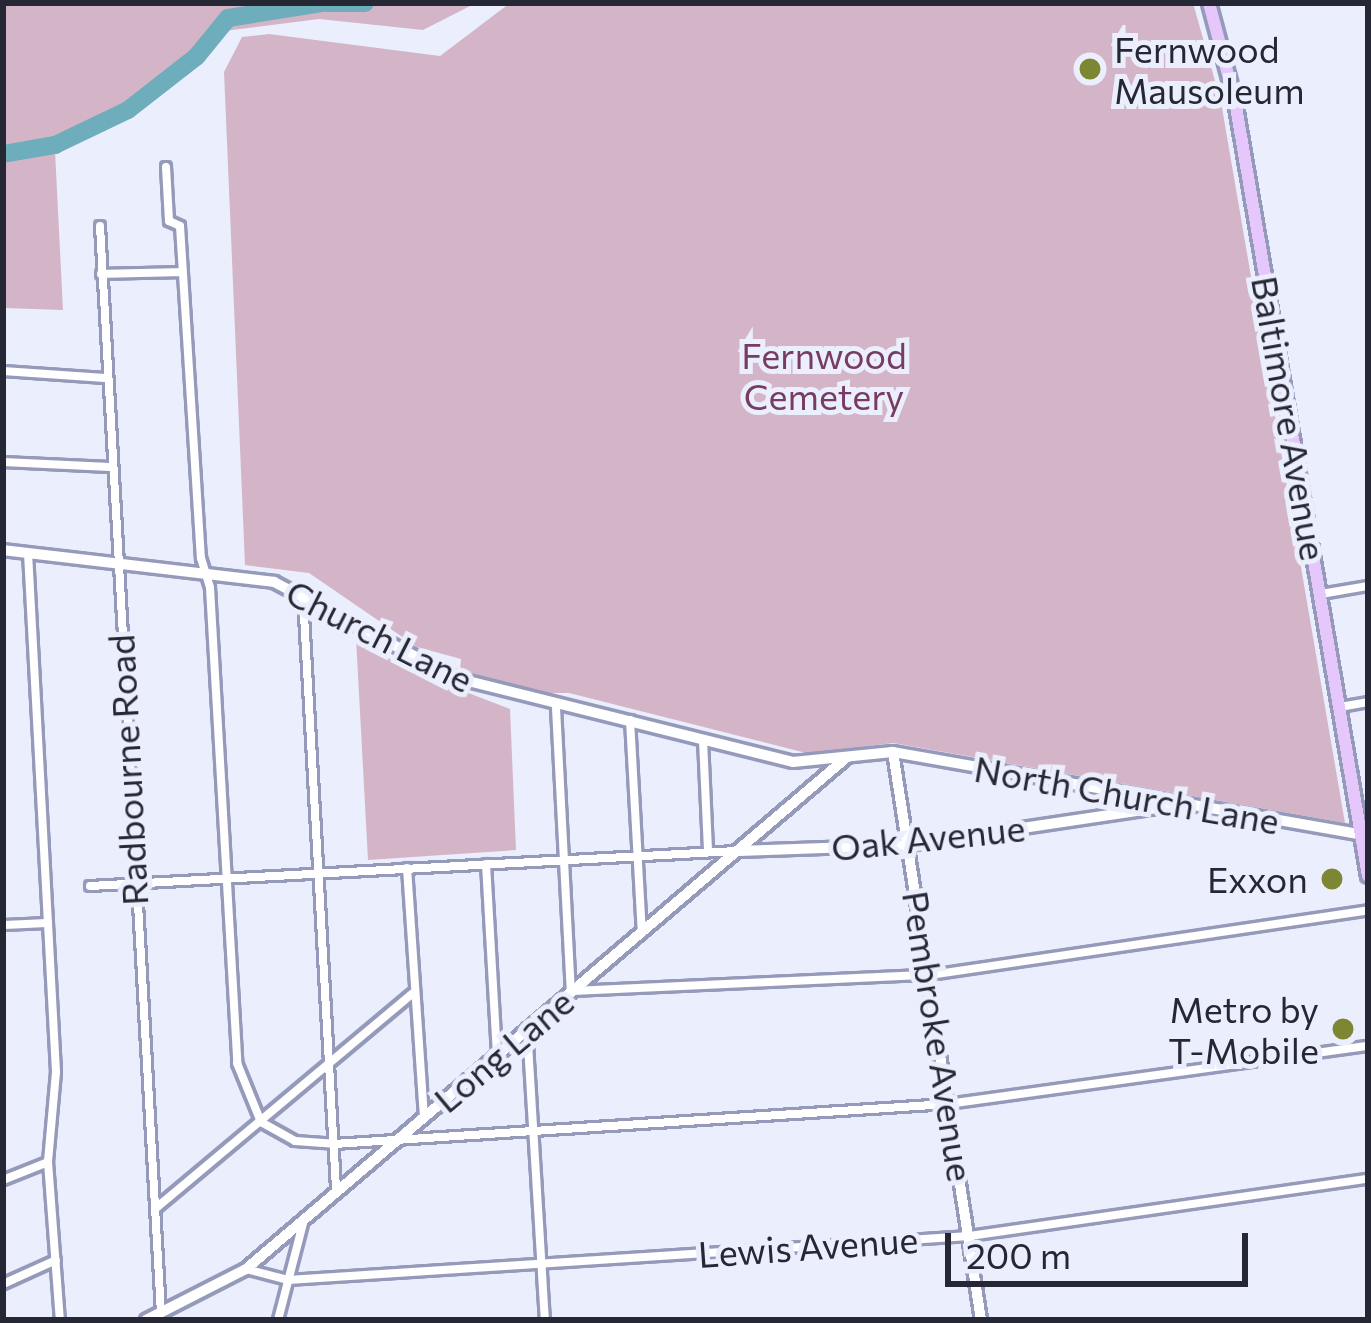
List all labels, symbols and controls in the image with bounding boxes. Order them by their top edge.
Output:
place label: Fernwood Mausoleum [1114,26,1305,111]
marker: Fernwood Mausoleum [1077,56,1103,82]
street label: Baltimore Avenue [1244,273,1336,563]
park label: Fernwood Cemetery [741,332,907,417]
street label: Church Lane [280,570,480,700]
street label: Radbourne Road [98,633,156,907]
street label: North Church Lane [971,746,1283,842]
street label: Oak Avenue [829,805,1027,869]
place label: Exxon [1207,857,1308,901]
marker: Exxon [1319,866,1345,892]
street label: Pembroke Avenue [895,888,983,1184]
street label: Long Lane [425,979,581,1121]
place label: Metro by T-Mobile [1168,986,1319,1071]
marker: Metro by T-Mobile [1330,1016,1356,1042]
scale bar [951,1209,1254,1283]
street label: Lewis Avenue [697,1217,919,1275]
text: 200 m [966,1232,1071,1276]

